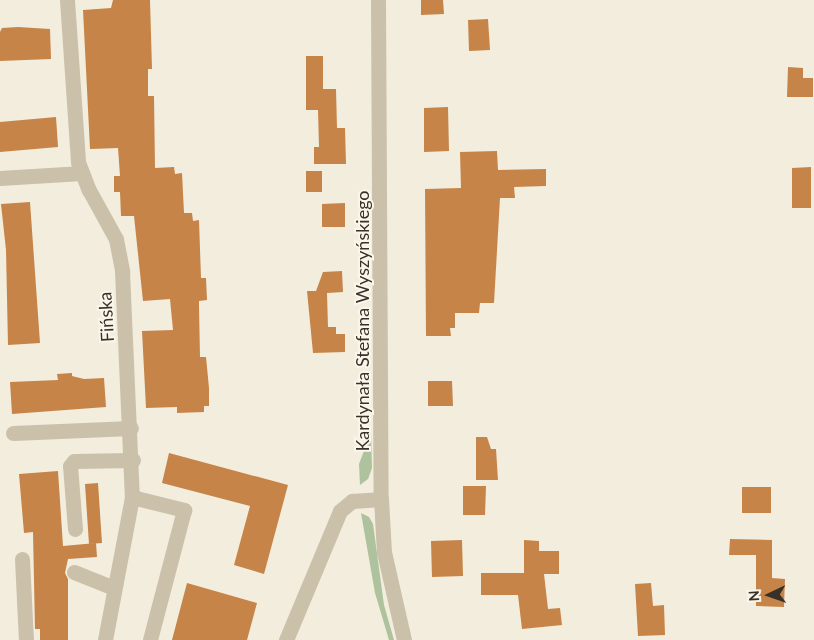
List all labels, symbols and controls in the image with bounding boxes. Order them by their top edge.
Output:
street label: Kardynała Stefana Wyszyńskiego [351,190,373,452]
street label: Fińska [94,291,118,343]
north arrow [744,570,794,620]
text: N [745,590,762,602]

